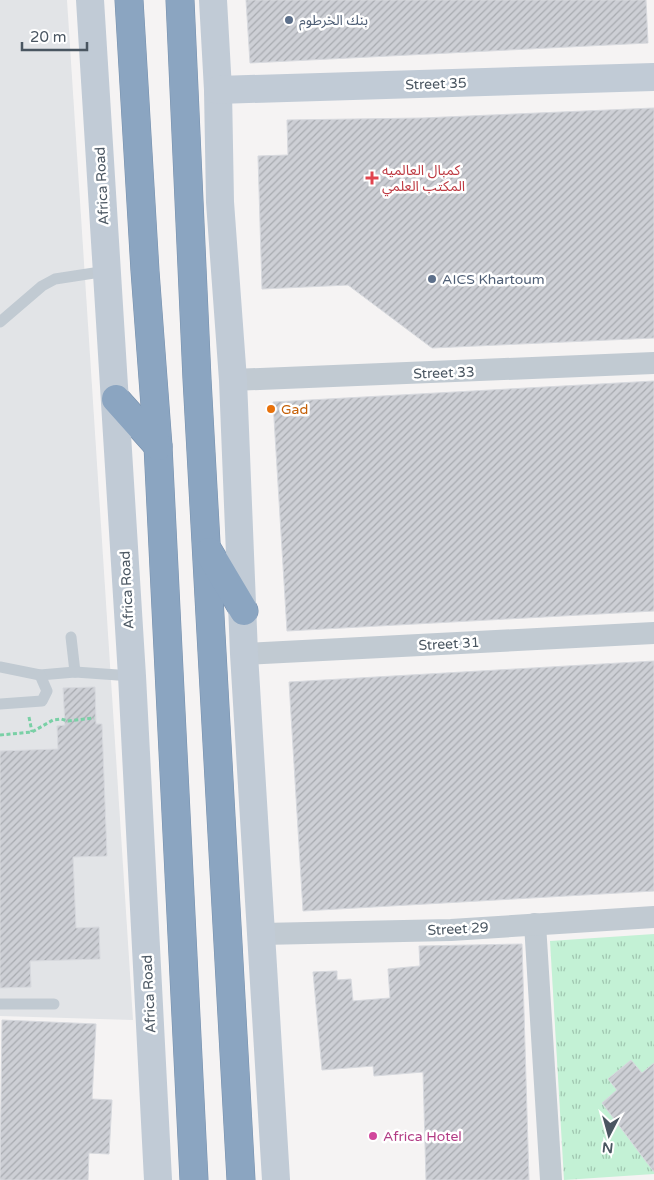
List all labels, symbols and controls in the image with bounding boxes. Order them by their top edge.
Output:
place label: بنك الخرطوم [299,12,368,31]
marker: بنك الخرطوم [283,14,295,26]
scale bar [22,20,88,52]
text: 20 m [30,28,67,46]
street label: Street 35 [405,74,467,94]
street label: Africa Road [91,146,113,226]
place label: كمبال العالميه المكتب العلمي [382,162,465,197]
marker: كمبال العالميه المكتب العلمي [366,172,378,184]
place label: AICS Khartoum [442,271,545,288]
marker: AICS Khartoum [426,273,438,285]
street label: Street 33 [413,363,475,383]
place label: Gad [281,401,308,418]
marker: Gad [265,403,277,415]
street label: Africa Road [116,550,138,630]
street label: Street 31 [418,634,480,654]
street label: Street 29 [427,919,489,939]
street label: Africa Road [138,954,160,1034]
north arrow [584,1110,634,1160]
place label: Africa Hotel [383,1128,462,1145]
marker: Africa Hotel [367,1130,379,1142]
text: N [601,1138,614,1156]

